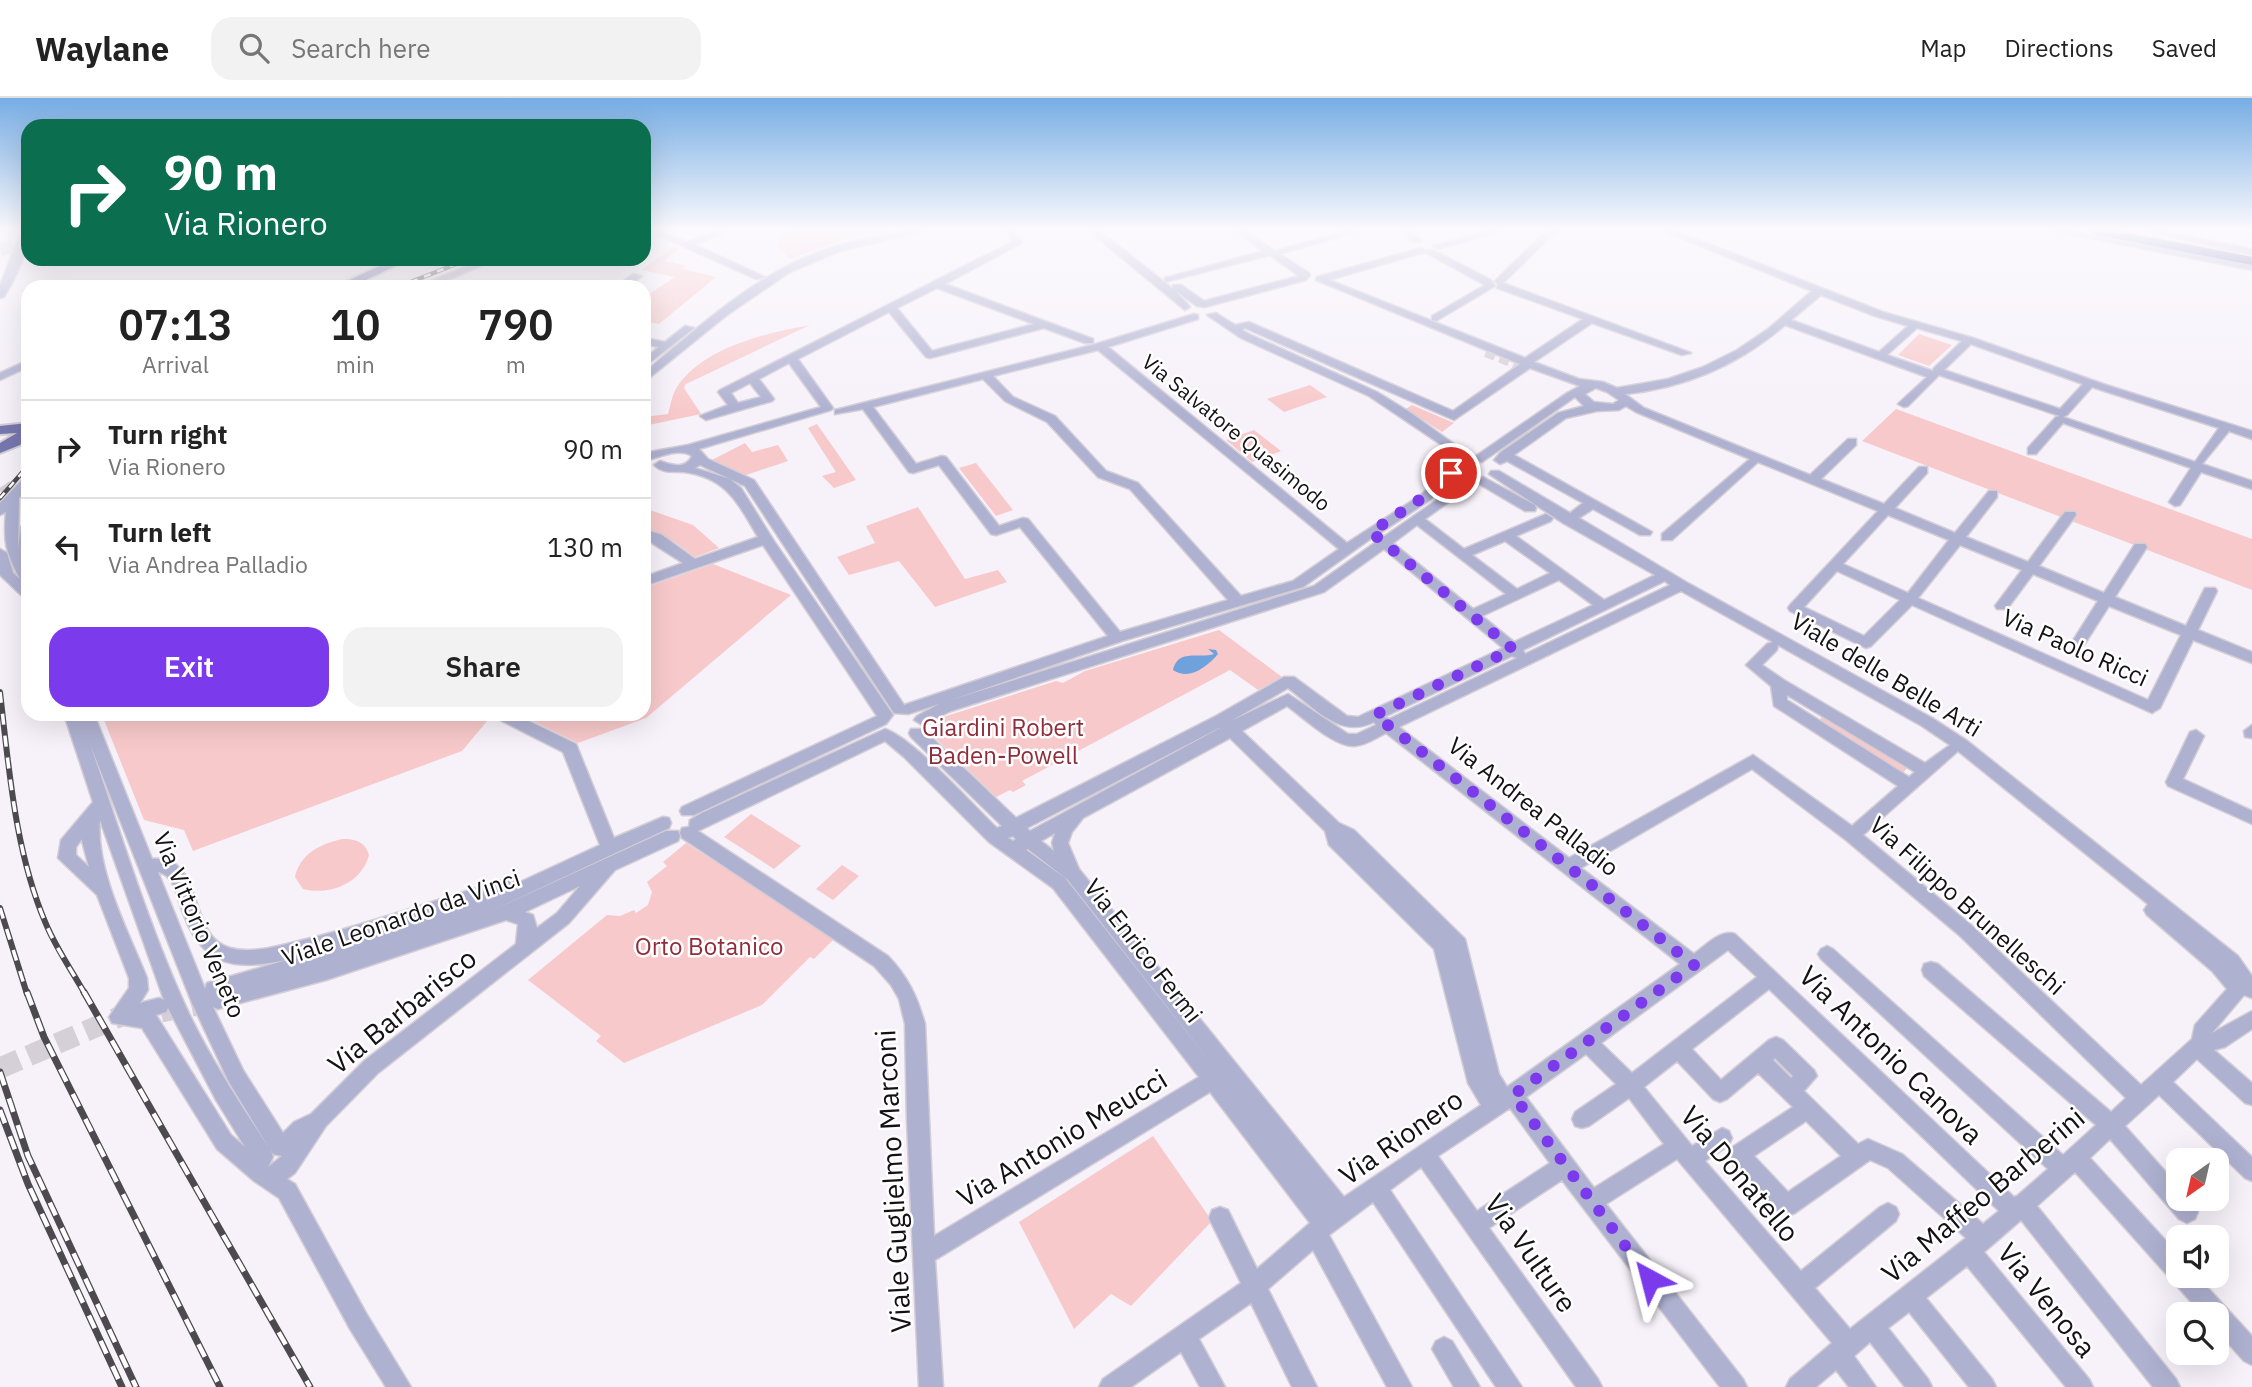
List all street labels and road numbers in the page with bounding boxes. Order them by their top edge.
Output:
street label: Via Salvatore Quasimodo [1136,347,1337,517]
street label: Via Paolo Ricci [1997,601,2153,694]
street label: Viale delle Belle Arti [1785,605,1988,744]
street label: Via Andrea Palladio [1442,729,1626,883]
street label: Via Filippo Brunelleschi [1863,809,2072,1002]
street label: Via Vittorio Veneto [146,827,254,1023]
street label: Viale Leonardo da Vinci [277,861,524,973]
street label: Via Enrico Fermi [1078,872,1210,1029]
street label: Via Barbarisco [320,939,484,1082]
street label: Via Antonio Canova [1791,957,1991,1152]
street label: Viale Guglielmo Marconi [866,1029,919,1333]
street label: Via Antonio Meucci [950,1060,1174,1215]
street label: Via Rionero [1331,1080,1470,1193]
street label: Via Donatello [1673,1098,1808,1249]
street label: Via Maffeo Barberini [1873,1099,2092,1291]
street label: Via Vulture [1477,1186,1586,1319]
street label: Via Venosa [1990,1235,2105,1365]

